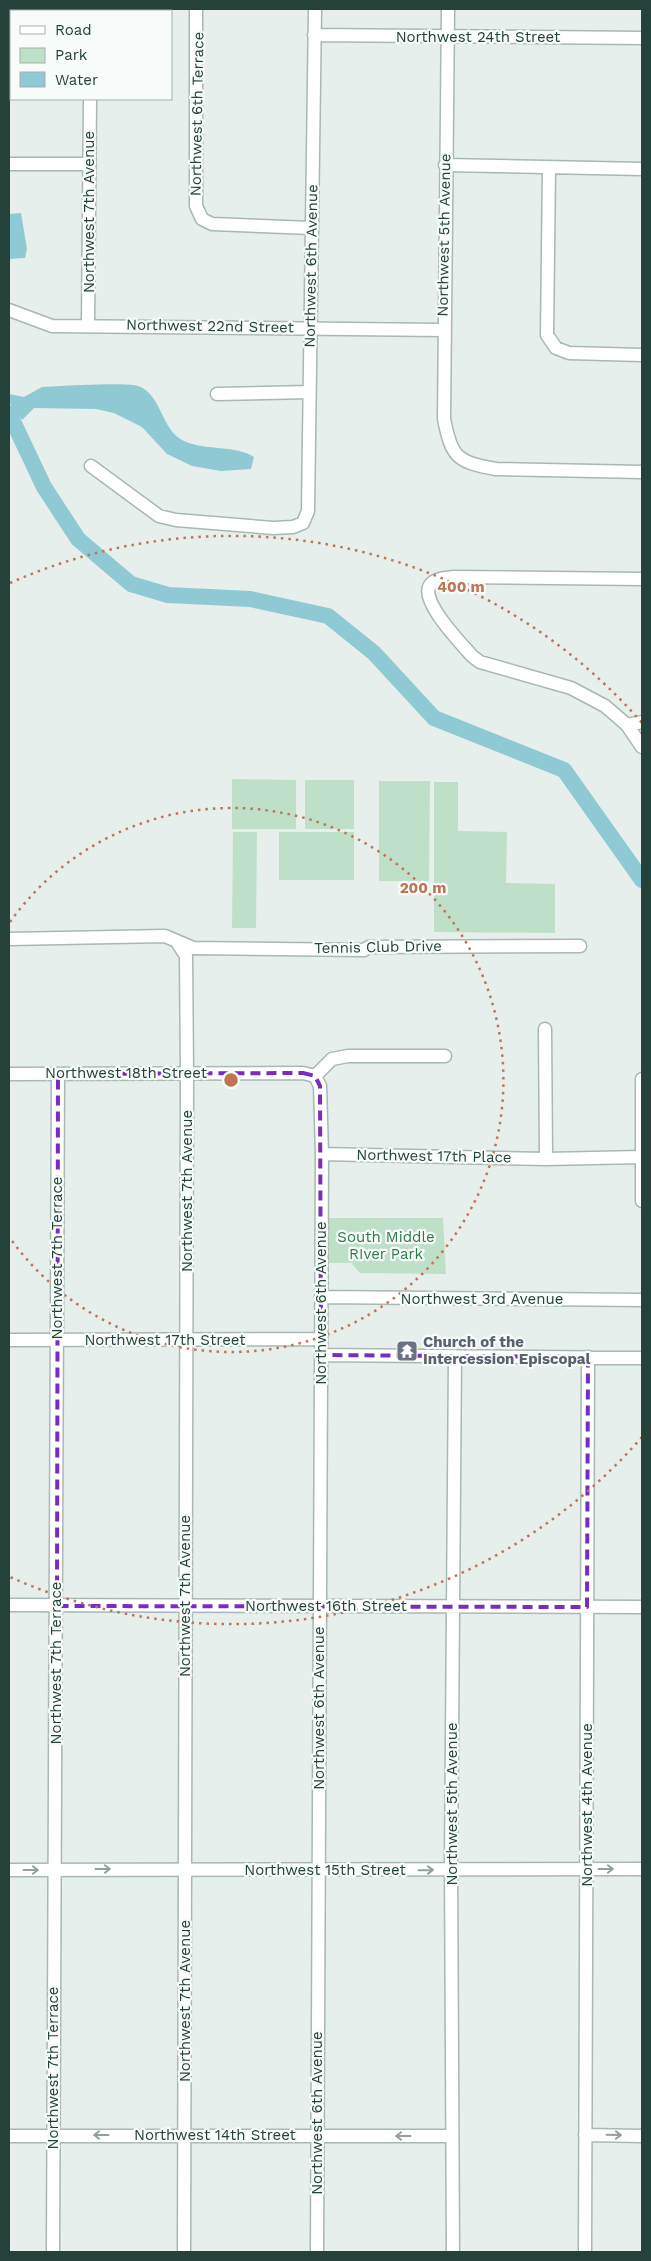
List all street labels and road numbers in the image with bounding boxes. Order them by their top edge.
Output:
street label: Northwest 24th Street [396,28,561,46]
street label: Northwest 6th Terrace [187,32,207,196]
street label: Northwest 7th Avenue [80,131,98,293]
street label: Northwest 5th Avenue [434,153,454,317]
street label: Northwest 6th Avenue [301,184,321,348]
street label: Northwest 22nd Street [126,316,295,336]
street label: Tennis Club Drive [314,937,442,957]
street label: Northwest 18th Street [45,1064,208,1082]
street label: Northwest 7th Avenue [178,1110,196,1272]
street label: Northwest 17th Place [356,1146,512,1166]
street label: Northwest 7th Terrace [48,1176,66,1340]
street label: Northwest 6th Avenue [312,1221,330,1385]
street label: Northwest 3rd Avenue [401,1290,563,1308]
street label: Northwest 17th Street [84,1331,246,1349]
street label: Northwest 7th Avenue [176,1515,194,1677]
street label: Northwest 7th Terrace [47,1581,65,1745]
street label: Northwest 16th Street [245,1597,408,1615]
street label: Northwest 6th Avenue [310,1626,328,1790]
street label: Northwest 5th Avenue [443,1722,461,1886]
street label: Northwest 4th Avenue [578,1723,596,1887]
street label: Northwest 15th Street [244,1861,406,1879]
street label: Northwest 7th Avenue [176,1920,194,2082]
street label: Northwest 7th Terrace [44,1986,62,2150]
street label: Northwest 6th Avenue [308,2031,326,2195]
street label: Northwest 14th Street [134,2126,297,2144]

